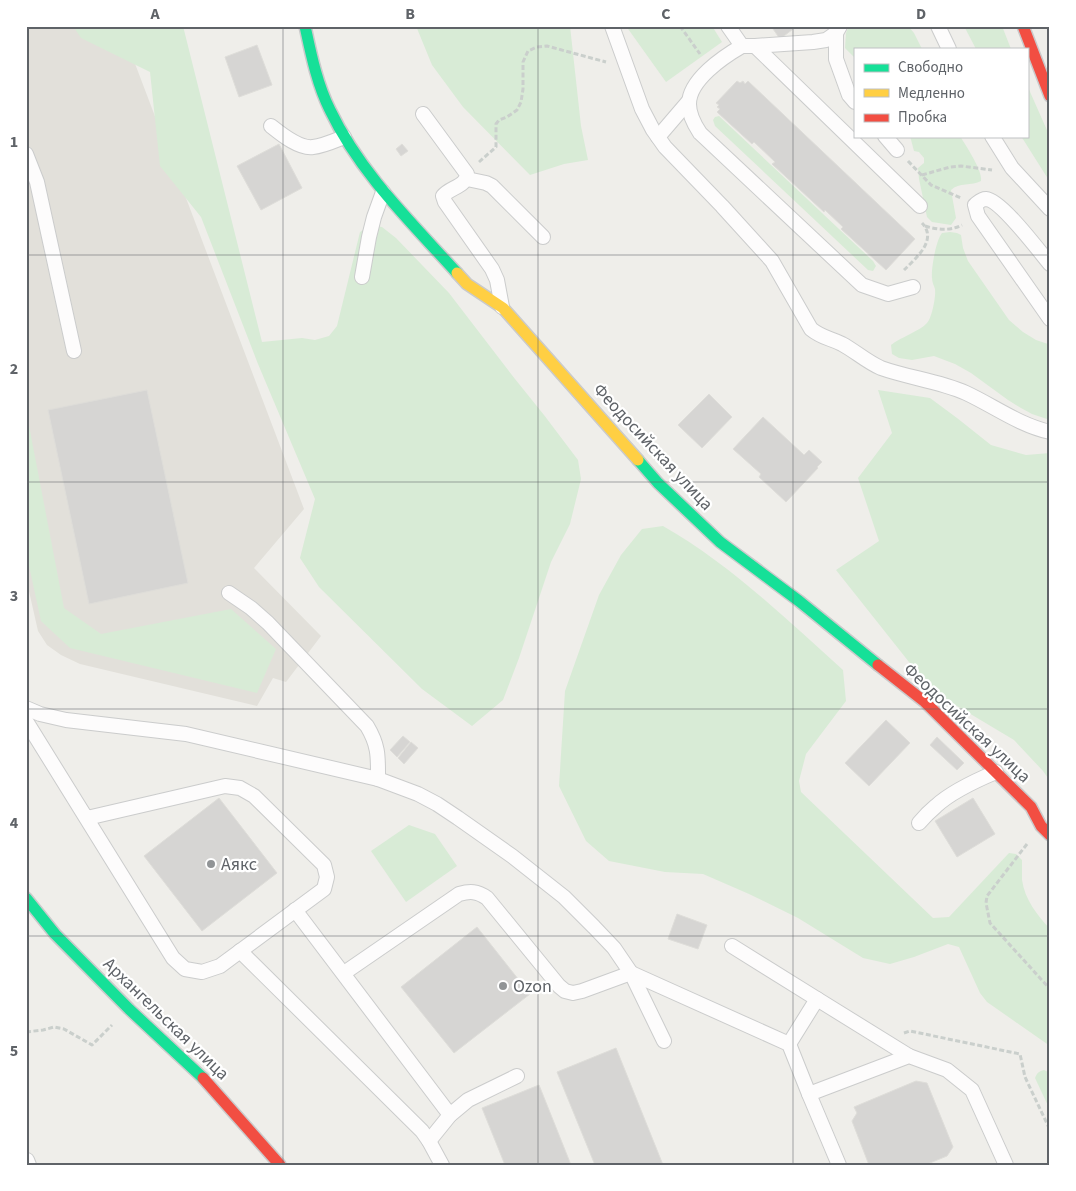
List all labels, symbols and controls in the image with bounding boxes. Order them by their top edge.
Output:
text: A [149,3,160,25]
text: B [405,3,415,25]
text: C [661,3,671,25]
text: D [916,3,926,25]
legend [854,48,1028,138]
text: Свободно [898,57,963,78]
text: Медленно [898,83,965,104]
text: Пробка [898,107,947,128]
text: 1 [10,131,18,153]
text: 2 [10,358,18,380]
street label: Феодосийская улица [587,378,719,516]
text: 3 [10,585,18,607]
street label: Феодосийская улица [898,657,1036,789]
text: 4 [10,812,19,834]
place label: Аякс [221,852,257,877]
marker: Аякс [205,858,217,870]
street label: Архангельская улица [97,952,235,1086]
place label: Ozon [513,974,552,999]
marker: Ozon [497,980,509,992]
text: 5 [10,1040,18,1062]

